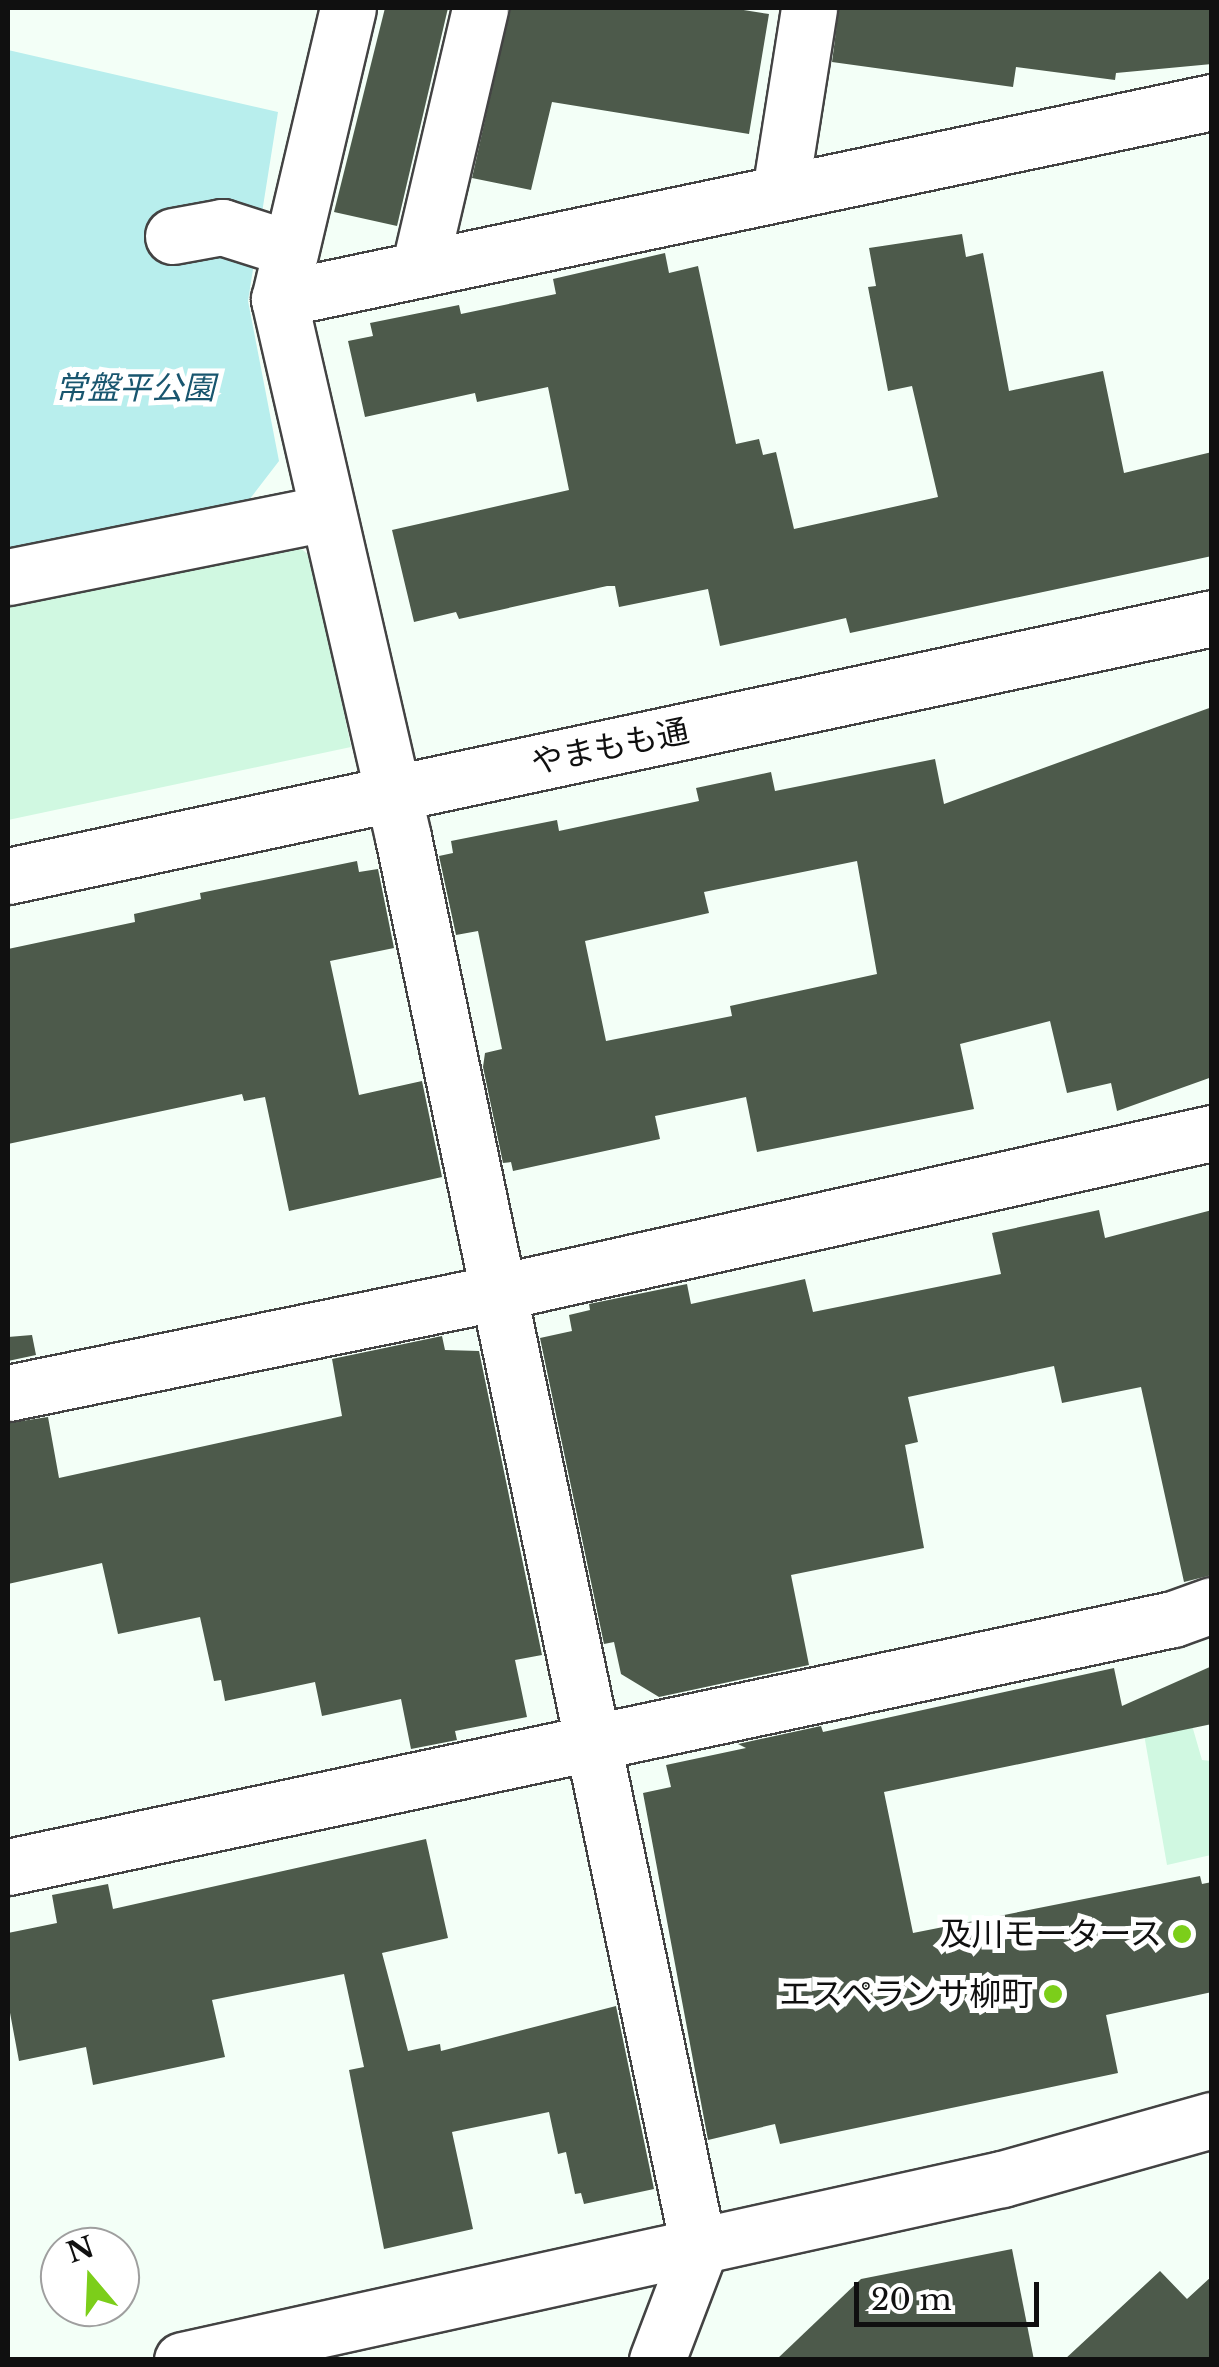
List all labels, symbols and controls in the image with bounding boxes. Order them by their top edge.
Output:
park label: 常盤平公園 [55,369,215,407]
street label: やまもも通 [528,712,692,782]
place label: 及川モータース [938,1915,1162,1953]
marker: 及川モータース [1171,1923,1193,1945]
place label: エスペランサ柳町 [777,1975,1033,2013]
marker: エスペランサ柳町 [1042,1983,1064,2005]
north arrow [40,2227,140,2327]
text: N [63,2229,99,2271]
scale bar [859,2262,1044,2324]
text: 20 m [871,2281,952,2318]

